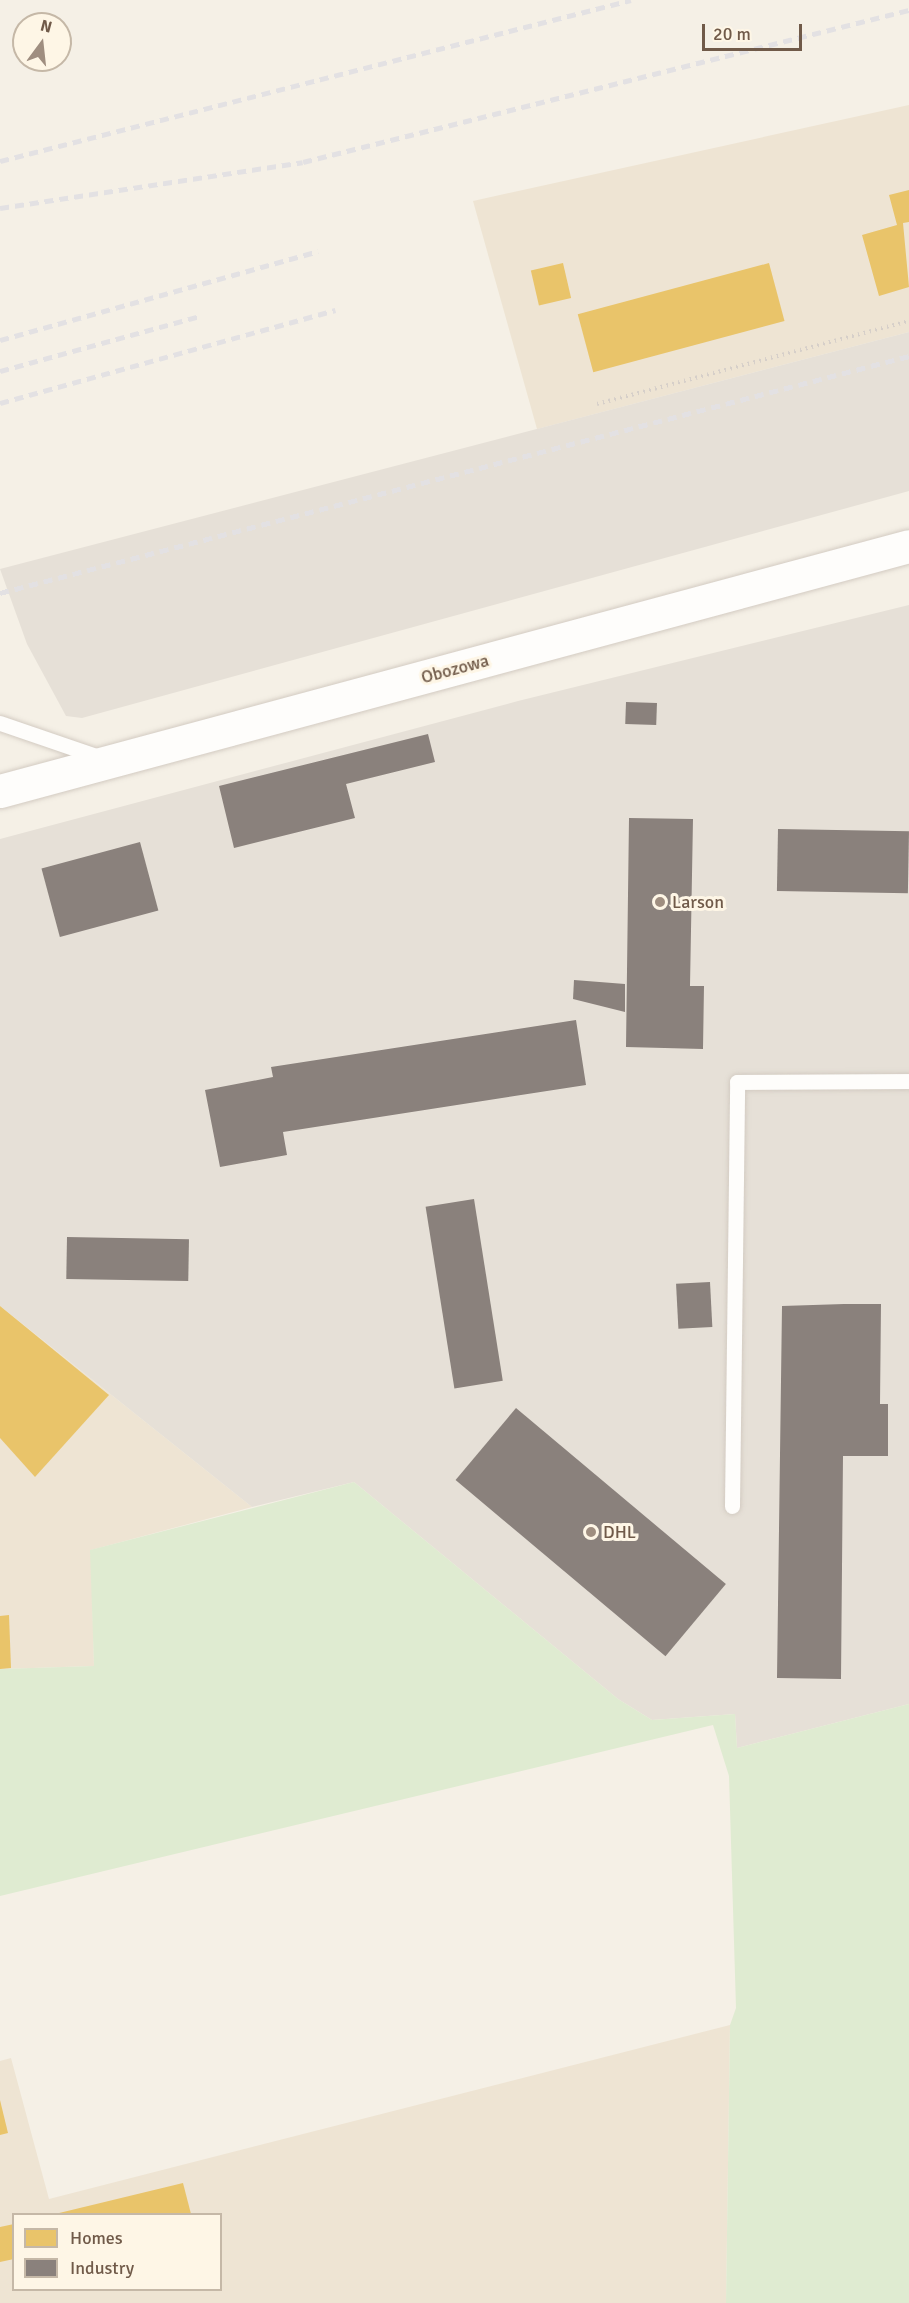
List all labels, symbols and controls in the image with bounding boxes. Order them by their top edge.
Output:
north arrow [12,12,72,72]
scale bar [705,12,806,50]
text: N [38,15,54,38]
text: 20 m [713,23,751,45]
street label: Obozowa [419,650,491,688]
place label: Larson [672,891,724,913]
marker: Larson [653,895,667,909]
place label: DHL [603,1521,636,1543]
marker: DHL [584,1525,598,1539]
legend [12,2213,222,2291]
text: Homes [70,2227,123,2249]
text: Industry [70,2257,134,2279]

